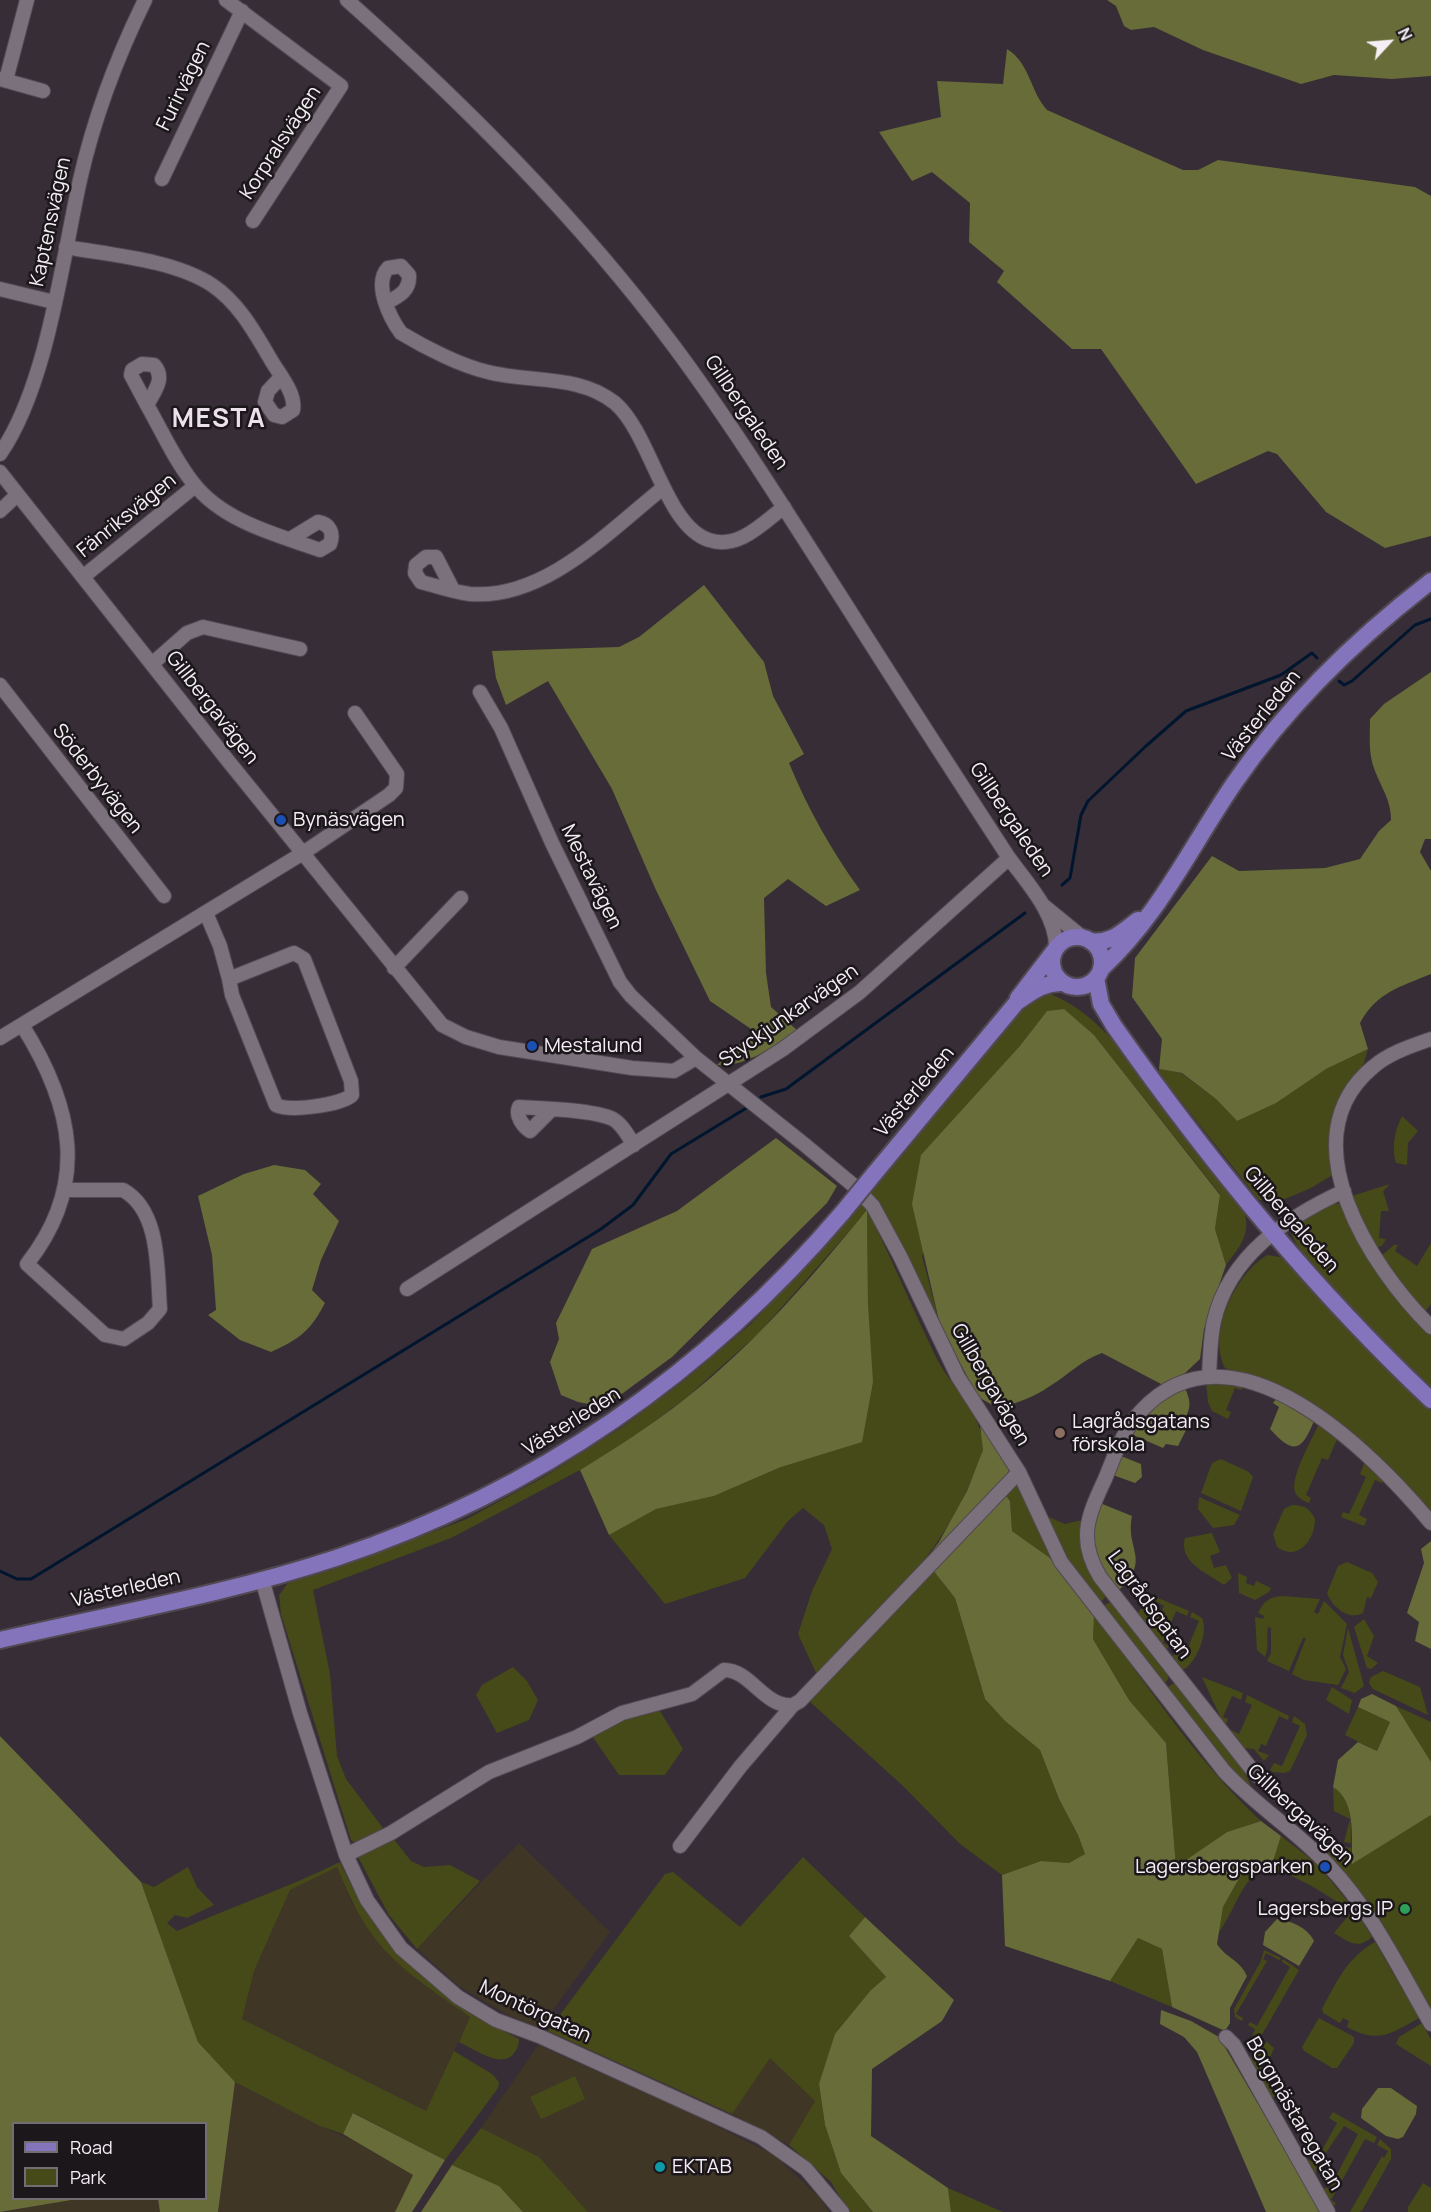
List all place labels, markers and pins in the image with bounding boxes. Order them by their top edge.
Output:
place label: Bynäsvägen [293,808,405,832]
marker: Bynäsvägen [274,813,288,827]
place label: Mestalund [544,1034,642,1058]
marker: Mestalund [525,1039,539,1053]
place label: Lagrådsgatans förskola [1072,1410,1210,1457]
marker: Lagrådsgatans förskola [1053,1426,1067,1440]
place label: Lagersbergsparken [1135,1855,1313,1879]
marker: Lagersbergsparken [1318,1860,1332,1874]
place label: Lagersbergs IP [1257,1897,1393,1921]
marker: Lagersbergs IP [1398,1902,1412,1916]
place label: EKTAB [672,2155,732,2179]
marker: EKTAB [653,2160,667,2174]

